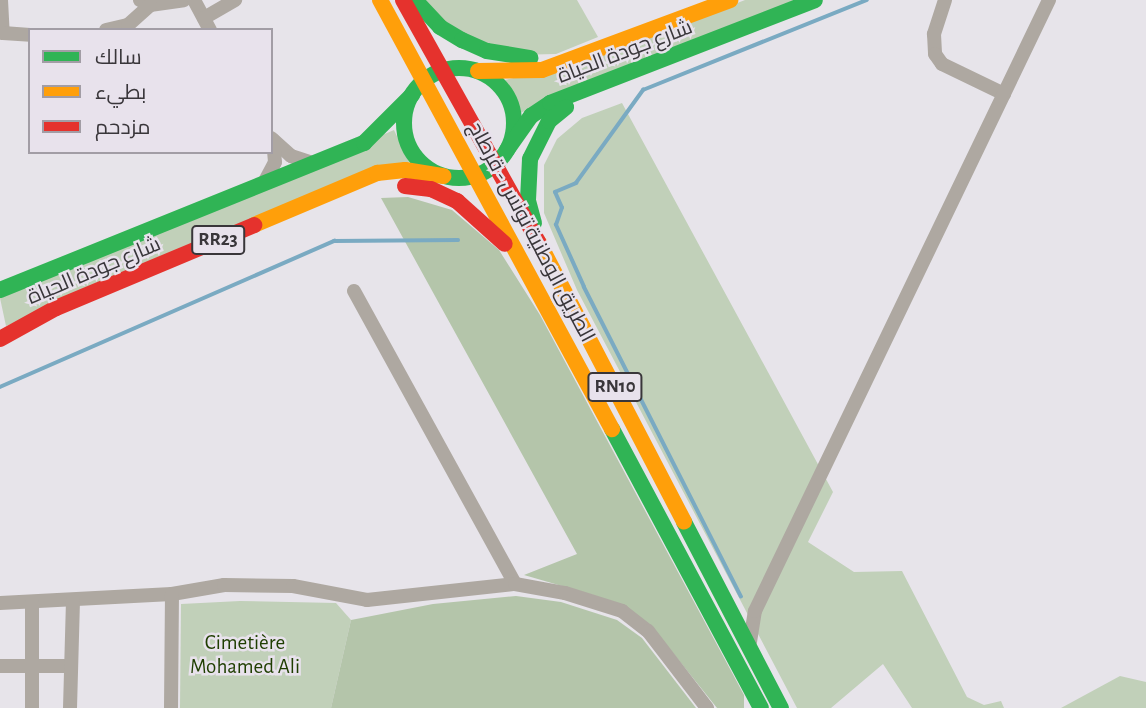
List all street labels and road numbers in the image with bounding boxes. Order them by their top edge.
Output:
street label: شارع جودة الحياة [554,15,696,89]
street label: الطريق الوطنية تونس - قرطاج [462,117,600,347]
road number: RR23 [190,224,246,256]
street label: شارع جودة الحياة [23,232,165,310]
road number: RN10 [587,372,643,402]

